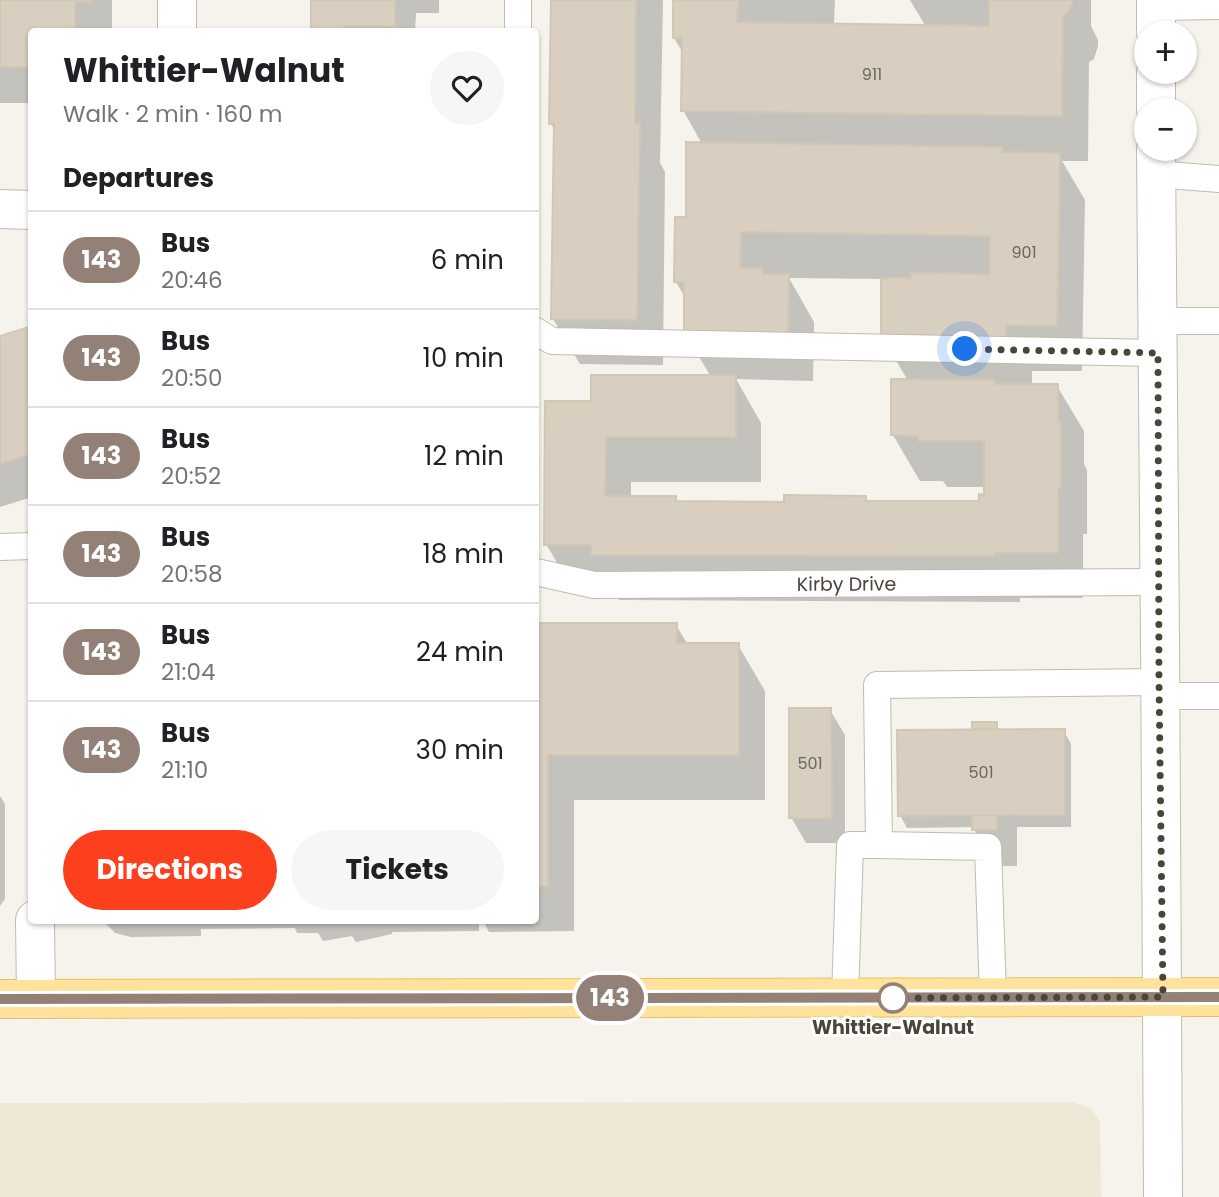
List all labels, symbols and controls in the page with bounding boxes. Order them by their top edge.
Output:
map controls [1134,21,1197,161]
button: + [1134,21,1197,84]
text: Whittier-Walnut [63,47,345,94]
button: heart [430,51,504,125]
house number: 911 [862,63,882,86]
text: Walk · 2 min · 160 m [63,98,283,130]
button: − [1134,98,1197,161]
text: Departures [63,160,214,196]
text: Bus [161,225,210,261]
house number: 901 [1011,241,1037,264]
text: 6 min [431,242,504,278]
text: 143 [82,243,121,276]
text: 20:46 [161,264,223,296]
text: Bus [161,323,210,359]
your location [947,331,982,366]
text: 10 min [423,340,504,376]
text: 143 [82,341,121,374]
text: 20:50 [161,362,222,394]
text: Bus [161,421,210,457]
text: 12 min [424,438,504,474]
text: 143 [82,439,121,472]
text: 20:52 [161,460,221,492]
text: Bus [161,519,210,555]
text: 18 min [423,536,504,572]
text: 143 [82,537,121,570]
text: 20:58 [161,558,223,590]
street label: Kirby Drive [797,570,896,598]
text: Bus [161,617,210,653]
text: 24 min [416,634,504,670]
text: 143 [82,635,121,668]
text: 21:04 [161,656,215,688]
text: Bus [161,715,210,751]
text: 30 min [416,732,504,768]
text: 143 [82,733,121,766]
house number: 501 [797,752,823,775]
text: 21:10 [161,754,208,786]
house number: 501 [968,761,994,784]
button: Directions [63,830,277,910]
button: Tickets [291,830,504,910]
line badge: 143 [570,975,650,1021]
text: 143 [590,981,630,1014]
marker: Whittier-Walnut [878,983,908,1013]
place label: Whittier-Walnut [812,1014,974,1041]

